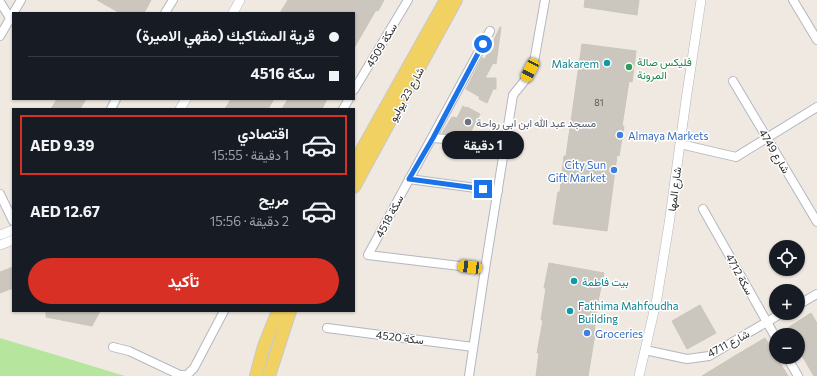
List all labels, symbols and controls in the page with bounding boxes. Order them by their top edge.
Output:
street label: سكة 4509 [363,20,399,69]
text: قرية المشاكيك (مقهي الاميرة) [136,26,315,44]
route start [474,35,492,53]
place label: فليكس صالة المرونة [637,55,692,82]
car [519,57,541,83]
place label: Makarem [552,57,599,70]
marker: Makarem [602,58,612,68]
marker: فليكس صالة المرونة [624,62,634,72]
text: سكة 4516 [251,64,315,82]
street label: شارع 23 يوليو [386,64,428,124]
house number: 81 [594,97,604,108]
place label: مسجد عبد الله ابن ابي رواحة [476,116,596,133]
marker: مسجد عبد الله ابن ابي رواحة [463,117,473,127]
text: اقتصادي [237,124,289,142]
icon: car [301,127,337,163]
street label: 4749 شارع [755,127,793,177]
place label: Almaya Markets [628,129,709,142]
marker: Almaya Markets [615,130,625,140]
callout: 1 دقيقة [442,131,524,159]
text: AED 9.39 [30,136,95,154]
text: 1 دقيقة [463,137,503,153]
text: 1 دقيقة · 15:55 [212,147,289,163]
place label: City Sun Gift Market [548,158,606,184]
marker: City Sun Gift Market [609,165,619,175]
street label: شارع المها [665,166,685,212]
route end [474,180,492,198]
text: مريح [259,190,289,208]
street label: سكة 4518 [372,192,406,240]
icon: car [301,193,337,229]
text: AED 12.67 [30,202,100,220]
text: 2 دقيقة · 15:56 [210,213,289,229]
map controls [769,240,805,364]
button: locate [769,240,805,276]
street label: سكة 4712 [723,251,757,297]
button: تأكيد [28,258,339,304]
car [457,260,483,274]
place label: بيت فاطمة [582,275,629,289]
marker: بيت فاطمة [569,276,579,286]
button: + [769,284,805,320]
place label: Fathima Mahfoudha Building [578,299,679,325]
marker: Fathima Mahfoudha Building [565,306,575,316]
street label: 4711 شارع [705,326,753,361]
place label: Groceries [595,327,643,340]
street label: سكة 4520 [375,328,425,346]
marker: Groceries [582,328,592,338]
button: − [769,328,805,364]

